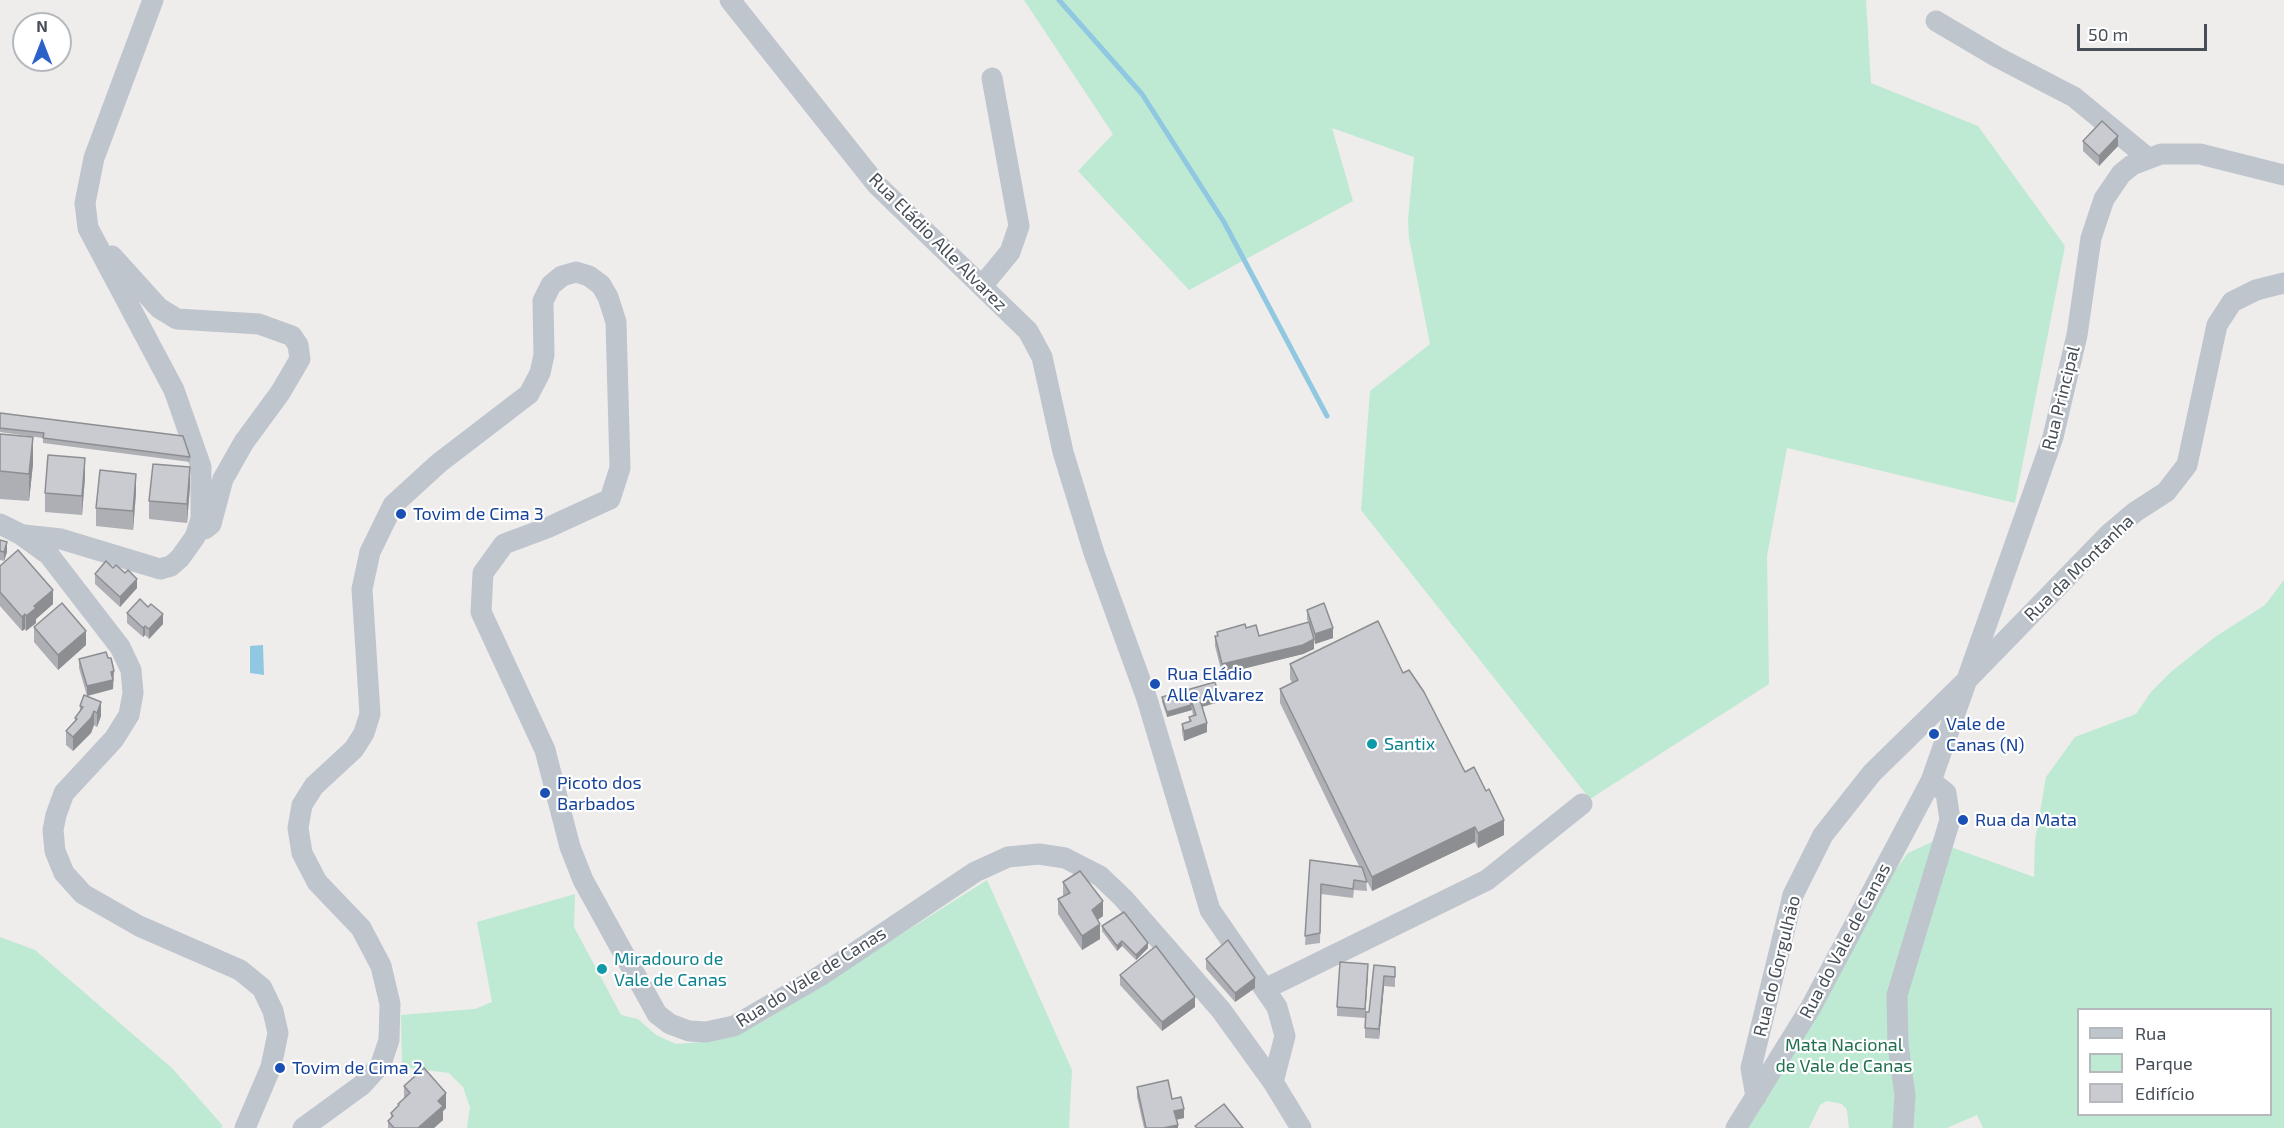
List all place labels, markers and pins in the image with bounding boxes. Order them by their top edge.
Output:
place label: Tovim de Cima 3 [413,503,544,525]
marker: Tovim de Cima 3 [394,507,408,521]
place label: Rua Eládio Alle Alvarez [1167,663,1264,706]
marker: Rua Eládio Alle Alvarez [1148,677,1162,691]
place label: Vale de Canas (N) [1946,713,2024,756]
marker: Vale de Canas (N) [1927,727,1941,741]
place label: Santix [1384,733,1435,755]
marker: Santix [1365,737,1379,751]
place label: Picoto dos Barbados [557,772,642,814]
marker: Picoto dos Barbados [538,786,552,800]
place label: Rua da Mata [1975,809,2077,831]
marker: Rua da Mata [1956,813,1970,827]
place label: Miradouro de Vale de Canas [614,948,727,990]
marker: Miradouro de Vale de Canas [595,962,609,976]
place label: Tovim de Cima 2 [292,1057,423,1079]
marker: Tovim de Cima 2 [273,1061,287,1075]

